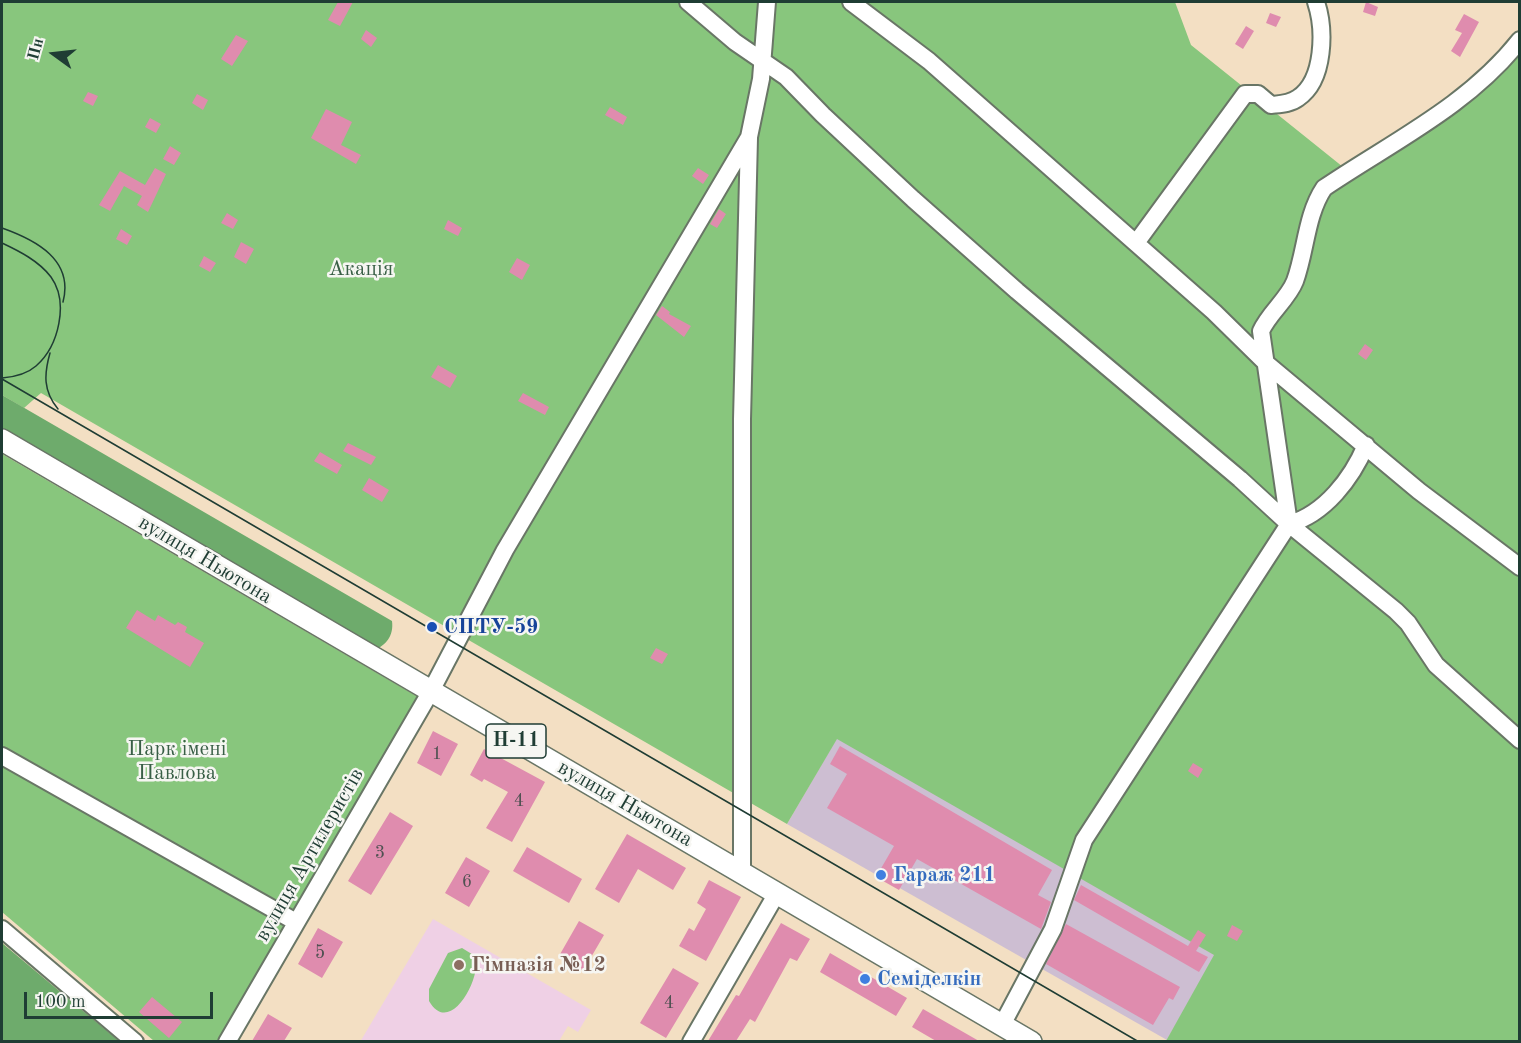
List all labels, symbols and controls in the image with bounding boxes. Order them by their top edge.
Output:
north arrow [24,24,84,84]
text: Пн [26,37,47,62]
park label: Акація [328,256,394,282]
street label: вулиця Ньютона [134,510,276,610]
place label: СПТУ-59 [444,614,538,640]
marker: СПТУ-59 [425,620,439,634]
road number: Н-11 [486,724,546,758]
park label: Парк імені Павлова [128,736,226,786]
house number: 1 [432,743,442,765]
street label: вулиця Ньютона [553,755,697,853]
street label: вулиця Артилеристів [250,764,370,946]
house number: 4 [514,790,524,812]
house number: 3 [375,842,385,864]
place label: Гараж 211 [893,862,996,888]
marker: Гараж 211 [874,868,888,882]
house number: 6 [462,871,472,893]
house number: 5 [315,942,325,964]
place label: Гімназія №12 [471,952,606,978]
marker: Гімназія №12 [452,958,466,972]
place label: Семіделкін [877,966,981,992]
marker: Семіделкін [858,972,872,986]
scale bar [27,980,216,1018]
house number: 4 [664,992,674,1014]
text: 100 m [35,993,86,1011]

